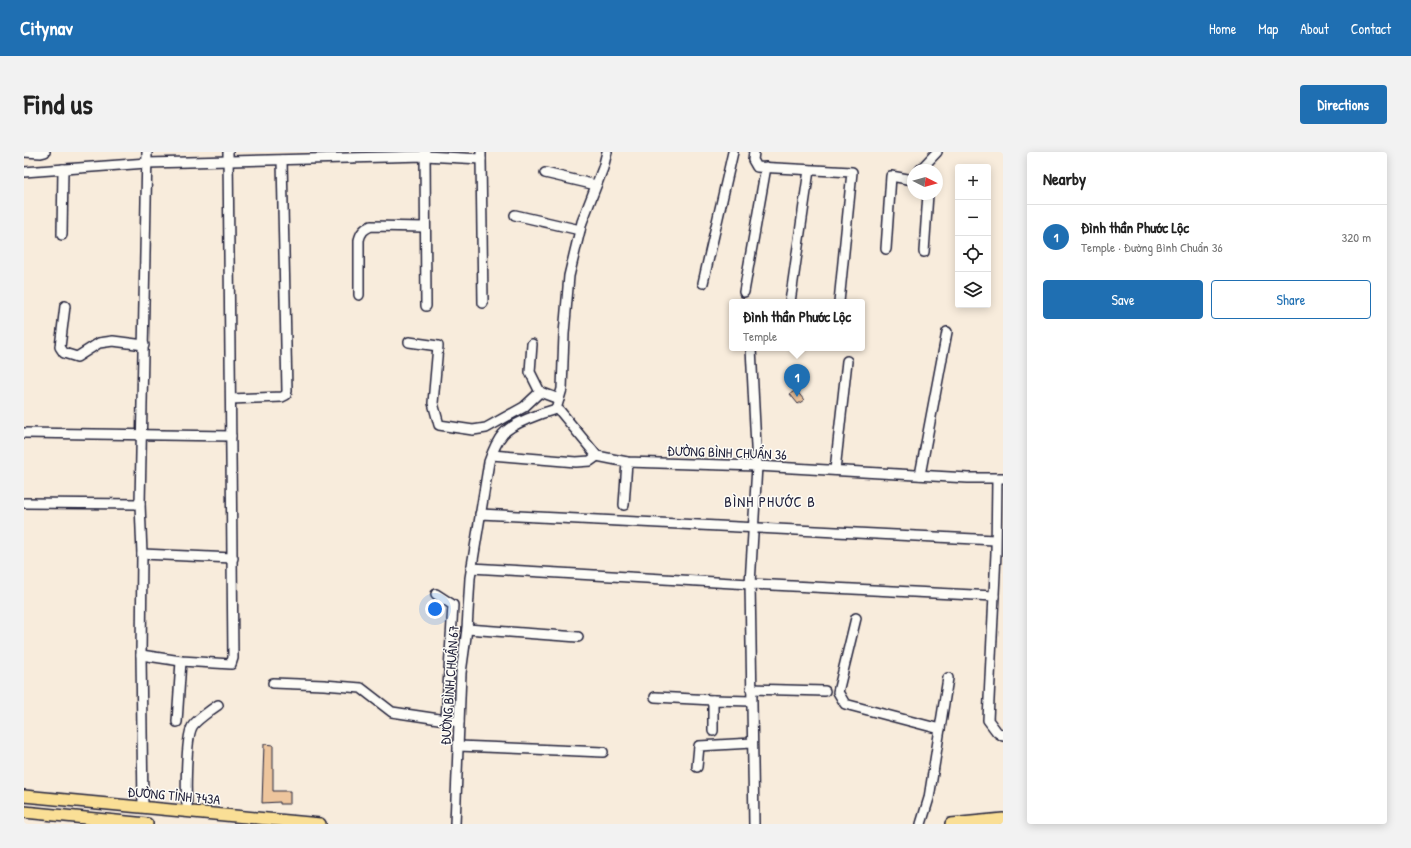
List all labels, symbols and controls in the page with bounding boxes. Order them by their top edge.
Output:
text: Citynav [20,15,73,41]
text: Home [1209,19,1236,38]
text: Map [1258,19,1278,38]
text: About [1300,19,1329,38]
text: Contact [1351,19,1391,38]
text: Find us [24,85,93,123]
button: Directions [1300,85,1387,124]
north arrow [907,164,943,200]
map controls [955,164,991,308]
button: + [955,164,991,200]
text: Nearby [1043,167,1086,190]
button: − [955,200,991,236]
text: Đình thần Phước Lộc [1081,217,1189,238]
text: 1 [1054,228,1058,246]
text: 320 m [1341,228,1371,246]
button: locate [955,236,991,272]
text: Temple · Đường Bình Chuẩn 36 [1081,238,1223,256]
button: layers [955,272,991,308]
button: Save [1043,280,1203,319]
button: Share [1211,280,1371,319]
popup [729,299,865,351]
text: Đình thần Phước Lộc [743,306,851,327]
text: Temple [743,327,777,345]
pin: 1 [784,364,810,397]
street label: ĐƯỜNG BÌNH CHUẨN 36 [667,440,787,464]
district label: BÌNH PHƯỚC B [724,491,816,512]
your location [425,599,445,619]
street label: ĐƯỜNG BÌNH CHUẨN 67 [435,624,463,746]
street label: ĐƯỜNG TỈNH 743A [127,781,221,809]

